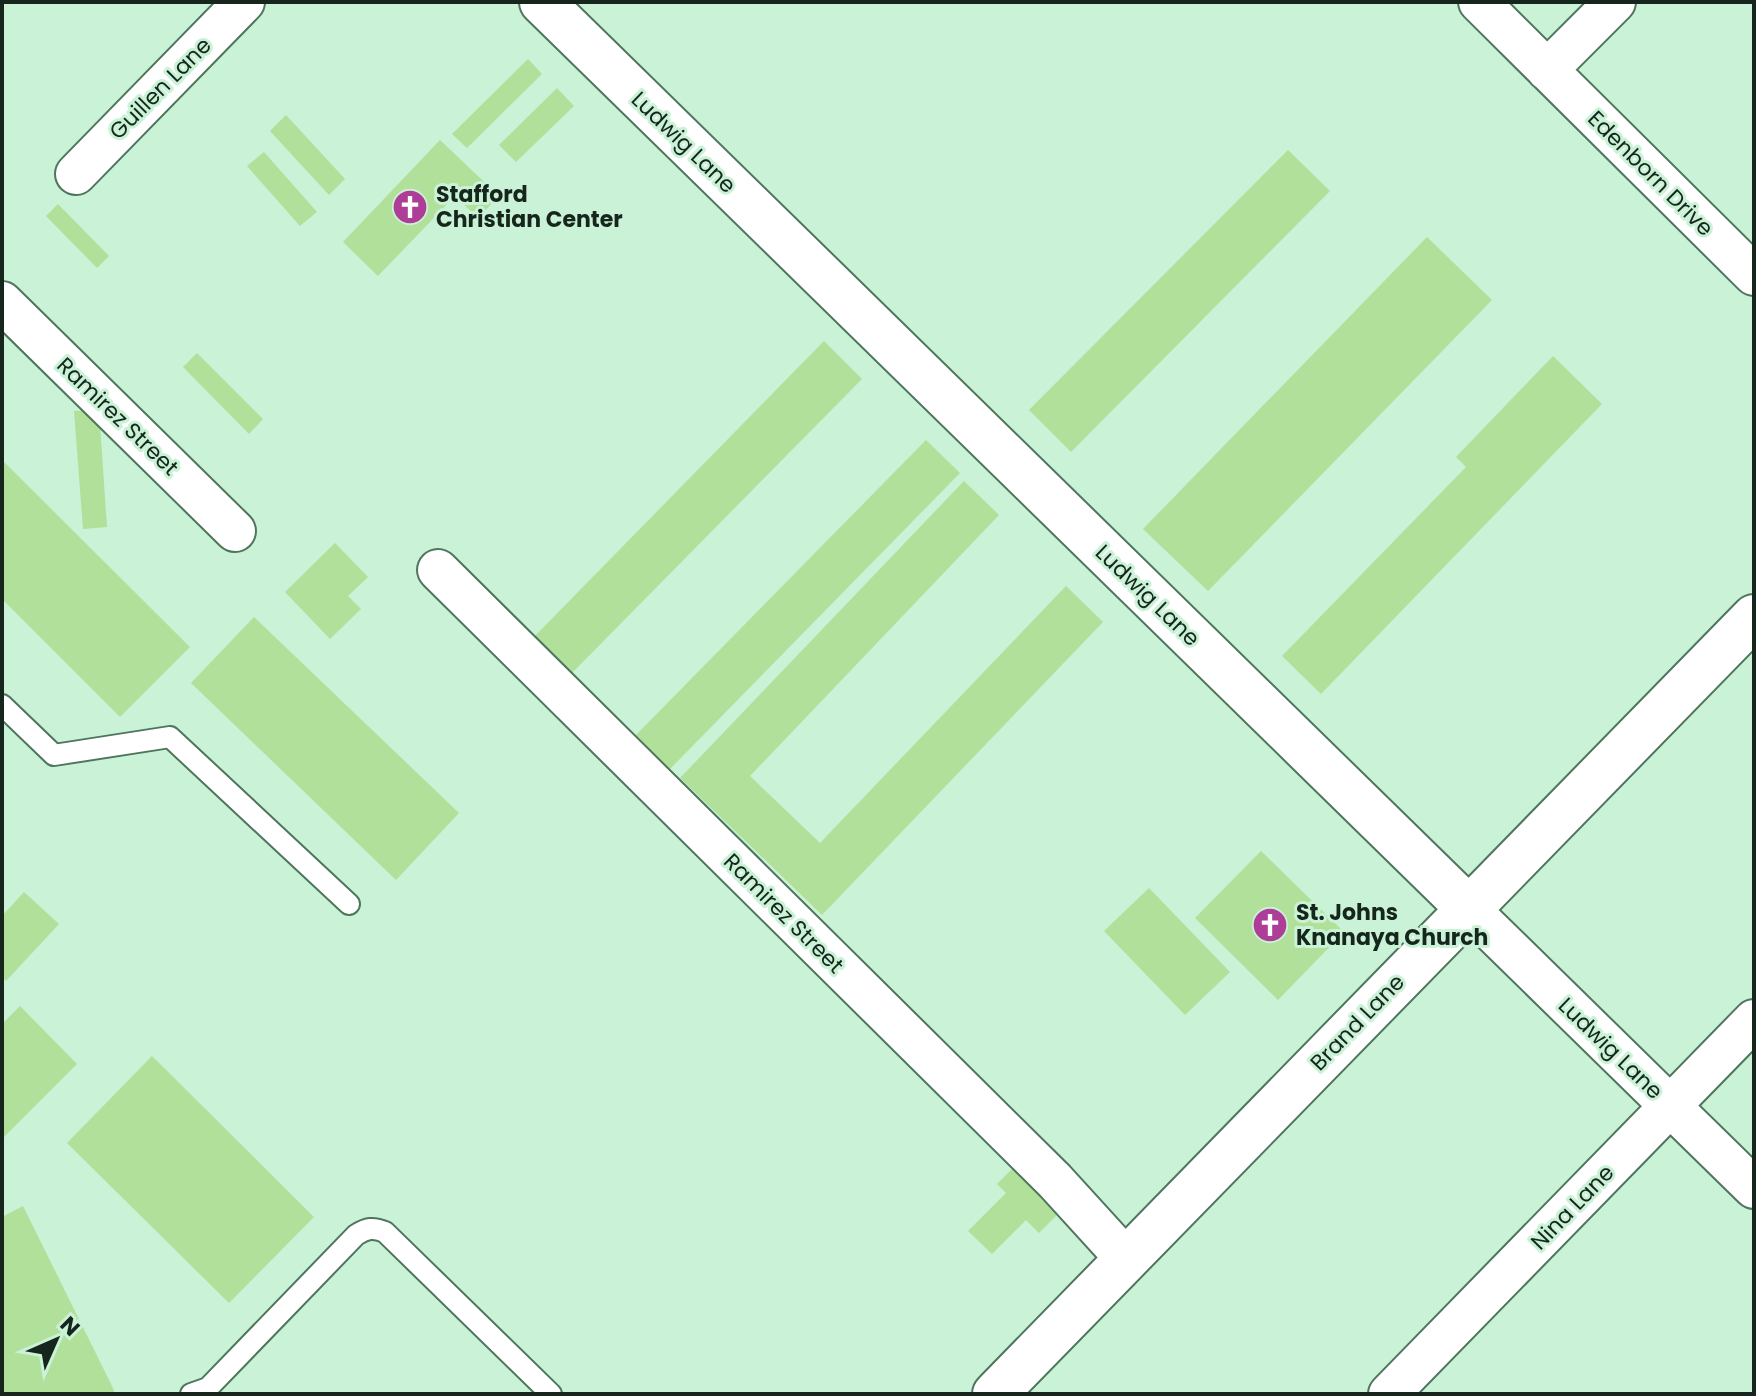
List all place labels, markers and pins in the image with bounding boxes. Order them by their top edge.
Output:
place label: Stafford Christian Center [436,179,623,235]
church icon: Stafford Christian Center [391,188,429,226]
place label: St. Johns Knanaya Church [1296,897,1488,953]
church icon: St. Johns Knanaya Church [1251,906,1289,944]

